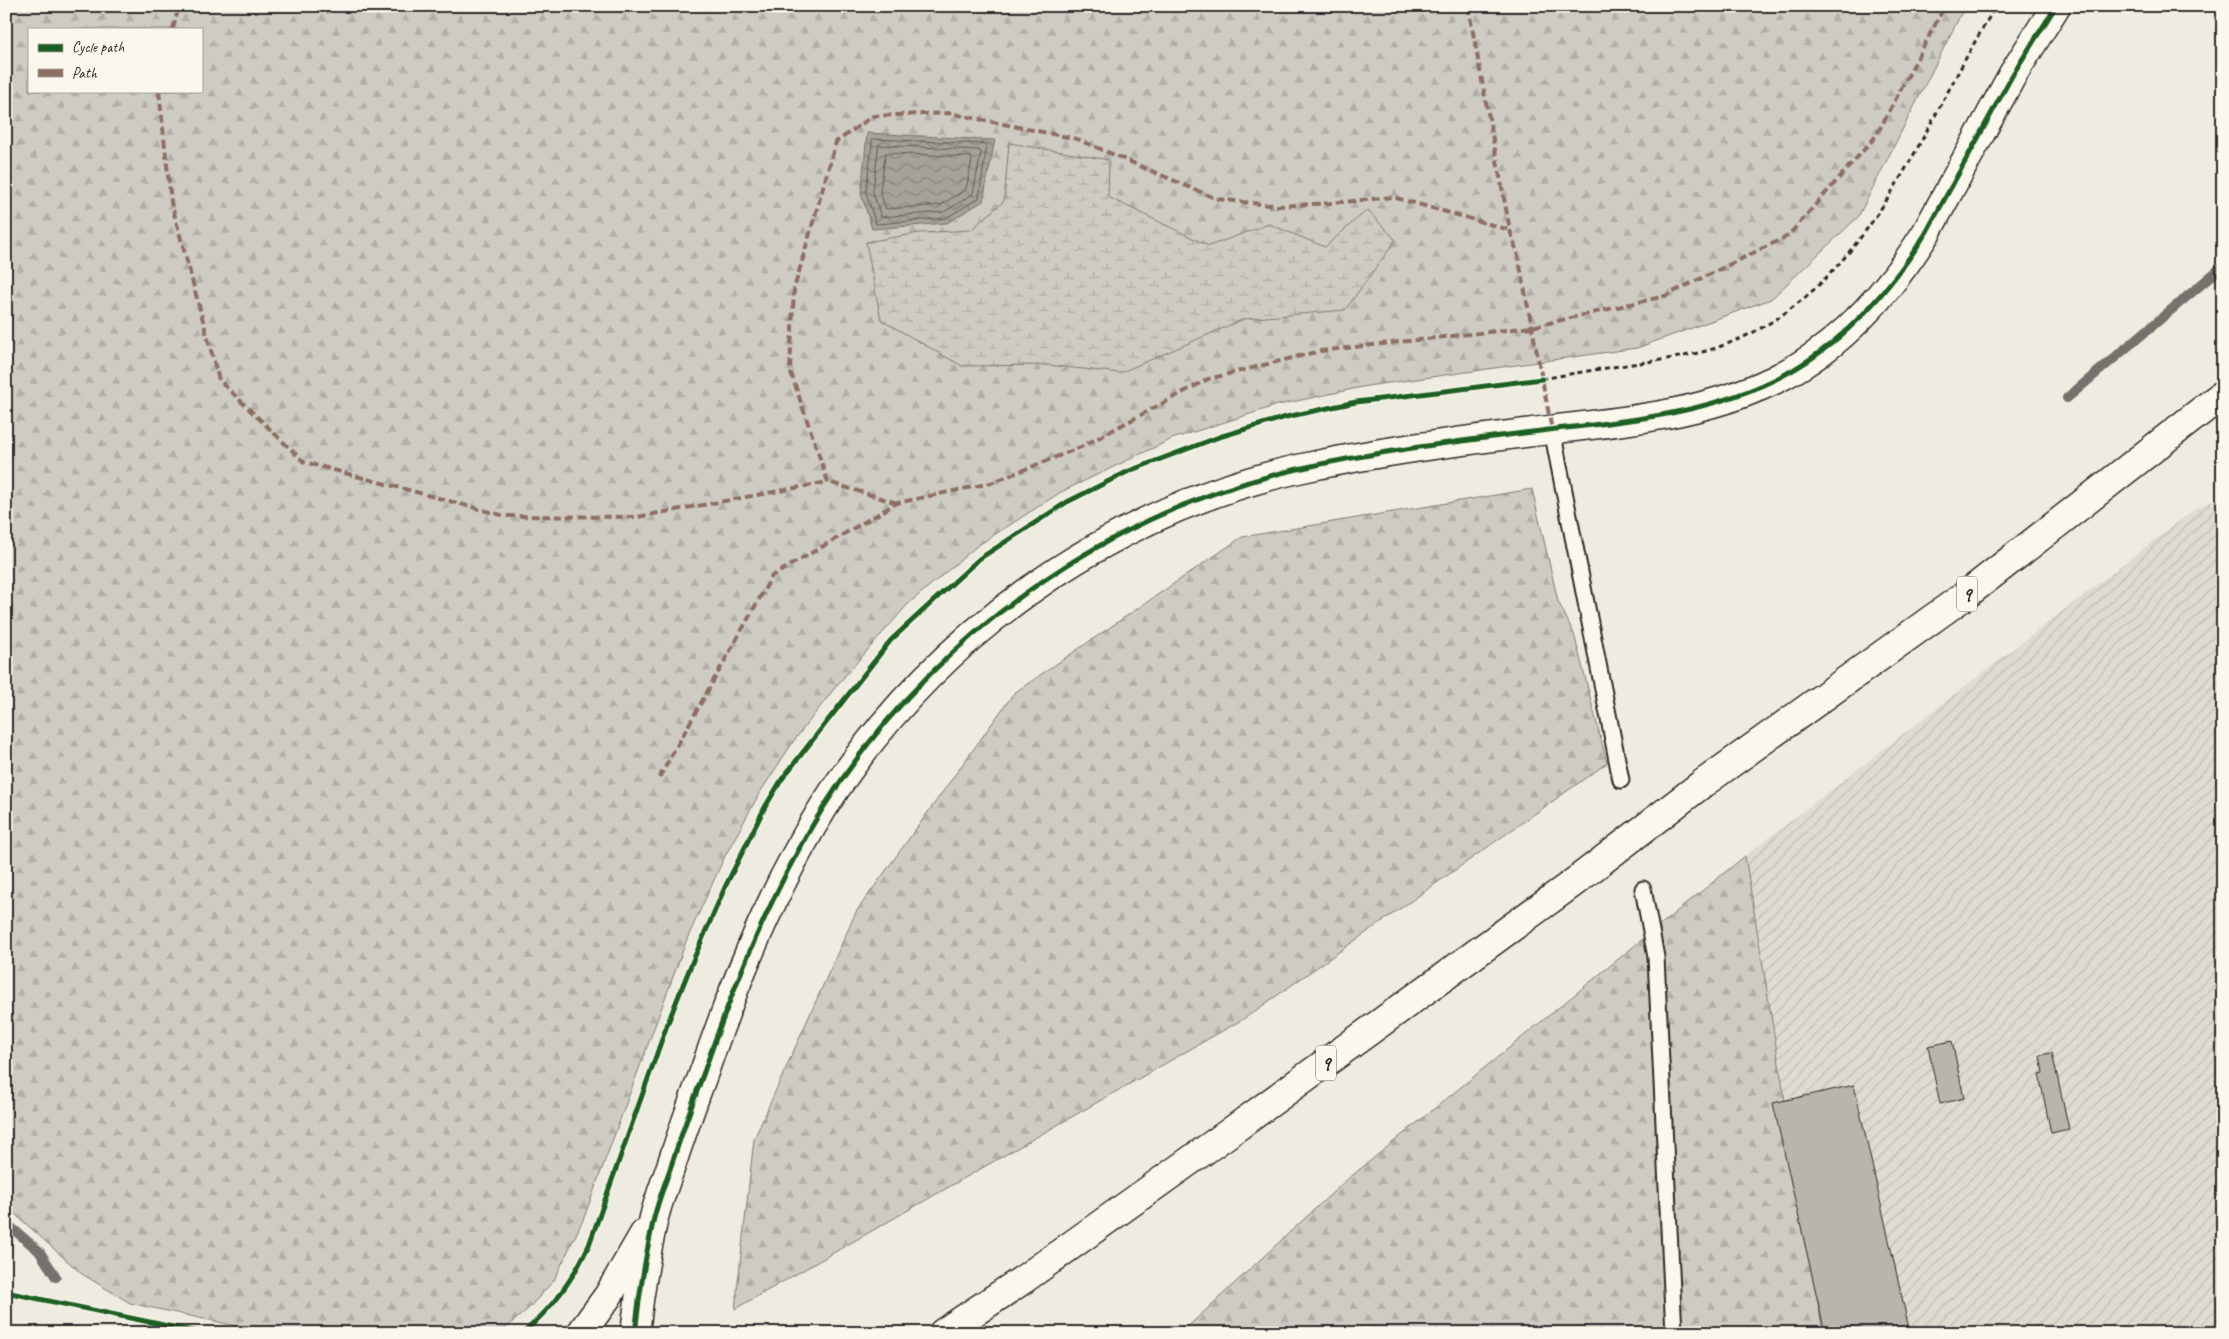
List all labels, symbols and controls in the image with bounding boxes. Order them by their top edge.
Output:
legend [28,28,202,92]
text: Cycle path [72,38,124,57]
text: Path [72,64,98,83]
road number: 9 [1957,576,1977,612]
road number: 9 [1316,1046,1336,1080]

